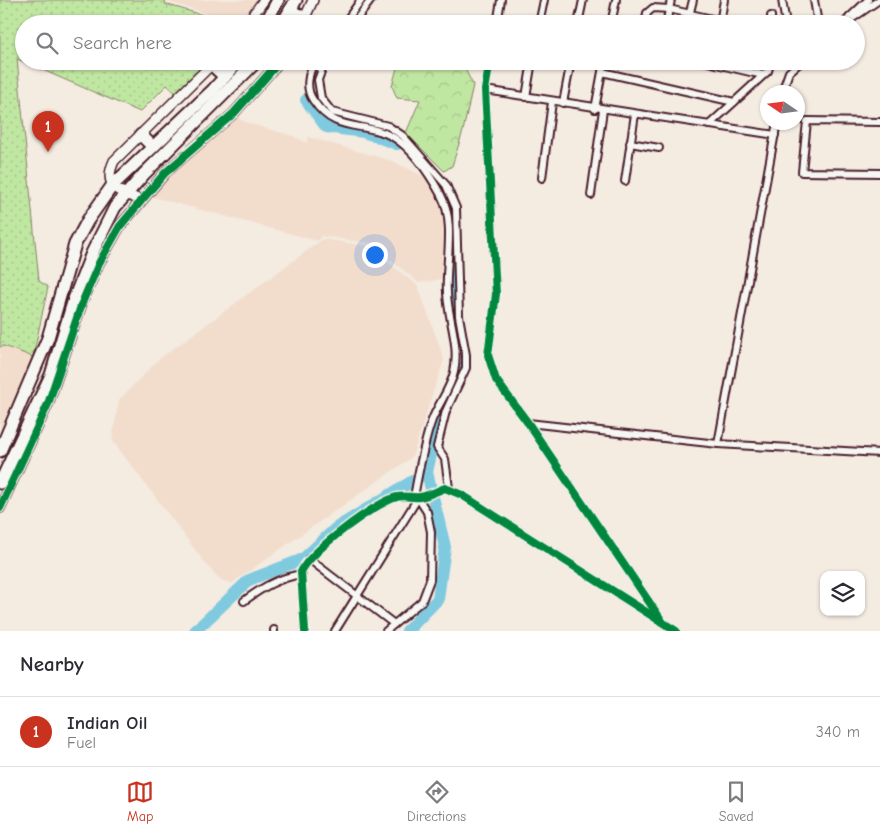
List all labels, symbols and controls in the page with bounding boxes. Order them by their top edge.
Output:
search box [15,15,865,70]
icon: search [33,29,61,57]
text: Search here [73,32,172,54]
north arrow [760,85,805,130]
pin: 1 [32,111,64,152]
your location [362,242,388,268]
map controls [820,571,865,616]
button: layers [820,571,865,616]
text: Nearby [20,652,84,676]
text: Indian Oil [67,712,148,734]
text: 1 [33,723,39,741]
text: 340 m [816,723,860,741]
text: Fuel [67,734,96,752]
tab: Map [126,778,154,825]
tab: Directions [407,778,466,825]
tab: Saved [719,778,754,825]

